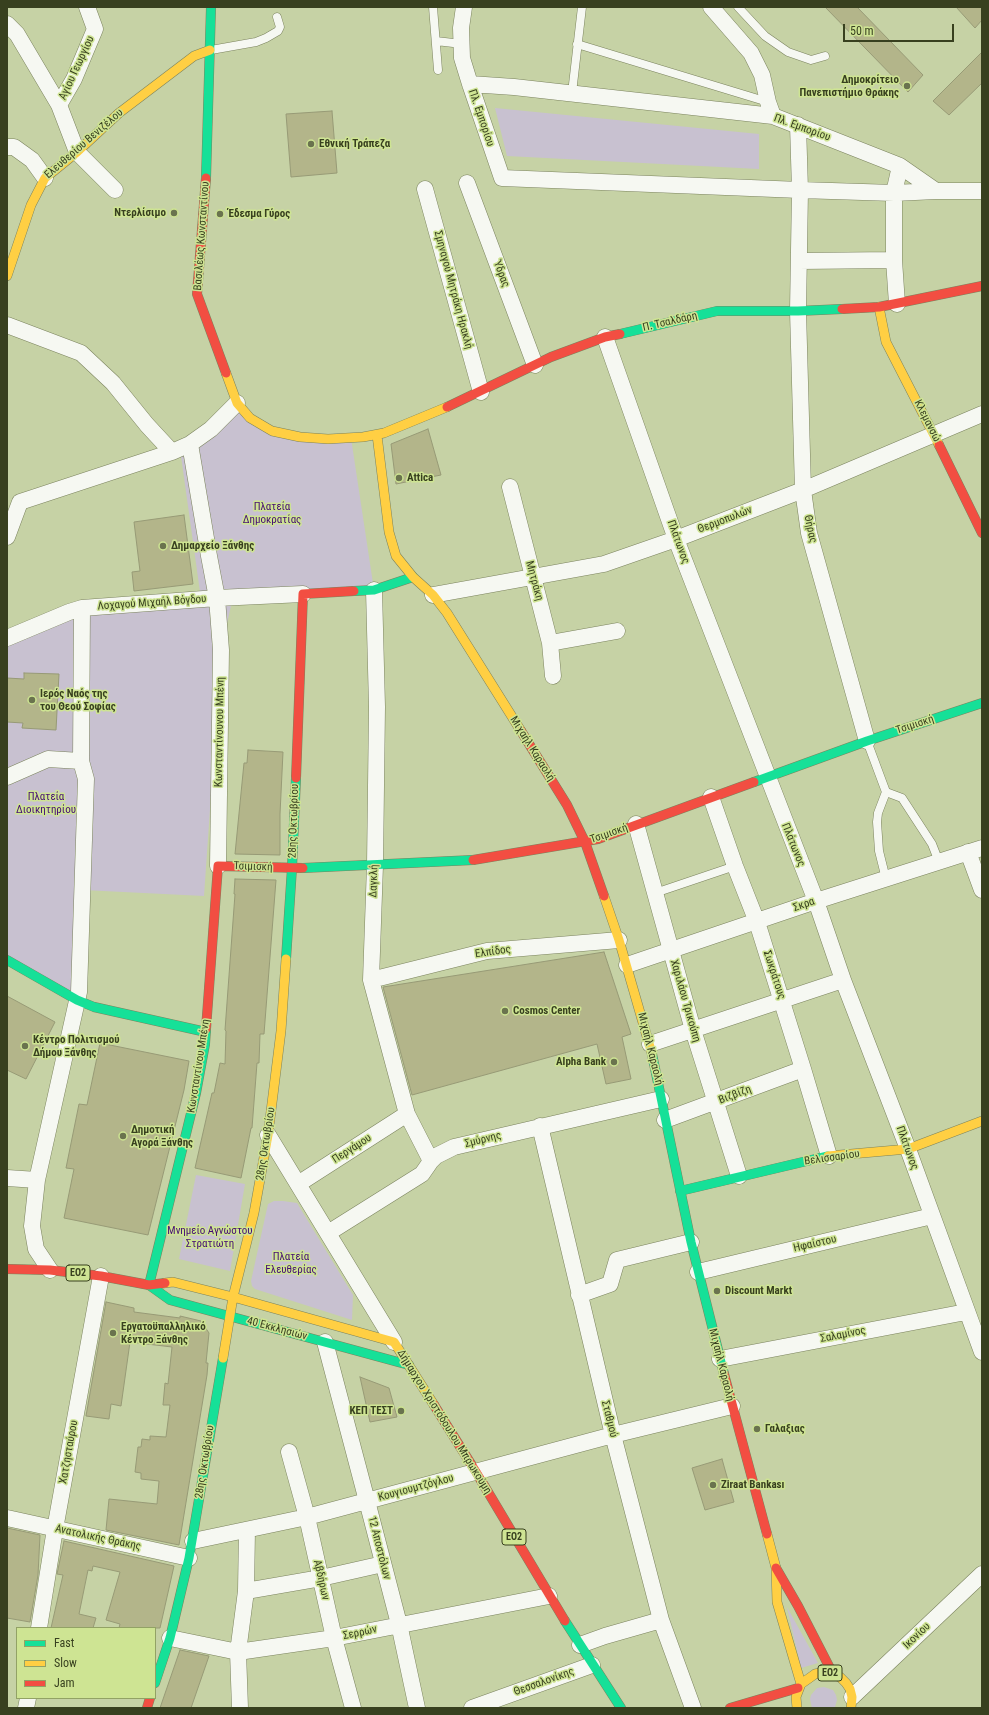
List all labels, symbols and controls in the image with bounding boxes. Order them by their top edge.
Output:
scale bar [845,16,956,42]
text: 50 m [850,24,874,38]
street label: Αγίου Γεωργίου [56,34,98,102]
place label: Δημοκρίτειο Πανεπιστήμιο Θράκης [799,73,899,99]
marker: Δημοκρίτειο Πανεπιστήμιο Θράκης [902,81,912,91]
street label: Πλ. Εμπορίου [465,88,497,148]
street label: Ελευθερίου Βενιζέλου [42,106,126,182]
street label: Πλ. Εμπορίου [772,112,832,144]
place label: Εθνική Τράπεζα [319,137,390,151]
marker: Εθνική Τράπεζα [306,139,316,149]
street label: Βασιλέως Κωνσταντίνου [192,181,212,291]
place label: Ντερλίσιμο [114,206,166,220]
place label: Έδεσμα Γύρος [228,207,290,221]
marker: Ντερλίσιμο [169,208,179,218]
marker: Έδεσμα Γύρος [215,209,225,219]
street label: Σμηναγού Μητράκη Ηρακλή [431,229,475,351]
street label: Ύδρας [490,259,512,289]
street label: Π. Τσαλδάρη [641,309,699,335]
street label: Κλεμανσώ [911,398,943,444]
place label: Attica [407,471,433,485]
marker: Attica [394,473,404,483]
park label: Πλατεία Δημοκρατίας [243,500,301,526]
street label: Θερμοπυλών [696,504,754,536]
street label: Θήρας [801,514,819,544]
street label: Πλάτωνος [664,518,692,566]
place label: Δημαρχείο Ξάνθης [171,539,254,553]
marker: Δημαρχείο Ξάνθης [158,541,168,551]
street label: Μητράκη [522,560,546,602]
street label: Λοχαγού Μιχαήλ Βόγδου [97,593,207,613]
street label: Κωνσταντίνουνου Μπένη [212,677,228,787]
place label: Ιερός Ναός της του Θεού Σοφίας [40,687,116,713]
marker: Ιερός Ναός της του Θεού Σοφίας [27,695,37,705]
street label: Τσιμισκή [894,713,936,737]
street label: Μιχαήλ Καραολή [507,714,557,784]
street label: 28ης Οκτωβρίου [286,784,302,858]
park label: Πλατεία Διοικητηρίου [16,790,76,816]
street label: Τσιμισκή [588,821,630,847]
street label: Πλάτωνος [778,821,808,869]
street label: Τσιμισκή [233,860,273,874]
street label: Δαγκλή [367,864,381,898]
street label: Σκρα [792,895,816,915]
street label: Ελπίδος [474,943,512,961]
street label: Σωκράτους [760,949,788,1001]
street label: Χαριλάου Τρικούπη [667,958,703,1044]
place label: Cosmos Center [513,1004,580,1018]
marker: Cosmos Center [500,1006,510,1016]
street label: Μιχαήλ Καραολή [635,1011,665,1087]
street label: Κωνσταντίνου Μπένη [185,1018,213,1114]
place label: Κέντρο Πολιτισμού Δήμου Ξάνθης [33,1033,119,1059]
marker: Κέντρο Πολιτισμού Δήμου Ξάνθης [20,1041,30,1051]
place label: Alpha Bank [556,1055,606,1069]
marker: Alpha Bank [609,1057,619,1067]
street label: Βιζβίζη [717,1083,753,1107]
street label: 28ης Οκτωβρίου [254,1106,278,1182]
place label: Δημοτική Αγορά Ξάνθης [131,1123,193,1149]
street label: Πλάτωνος [893,1124,921,1172]
street label: Σμύρνης [463,1129,503,1151]
marker: Δημοτική Αγορά Ξάνθης [118,1131,128,1141]
street label: Περγάμου [330,1131,374,1167]
street label: Βελισσαρίου [803,1148,861,1168]
park label: Μνημείο Αγνώστου Στρατιώτη [167,1224,253,1250]
street label: Ηφαίστου [792,1233,838,1255]
park label: Πλατεία Ελευθερίας [265,1250,317,1276]
road number: ΕΟ2 [66,1265,90,1281]
place label: Discount Markt [725,1284,792,1298]
marker: Discount Markt [712,1286,722,1296]
street label: 40 Εκκλησιών [245,1315,309,1343]
place label: Εργατοϋπαλληλικό Κέντρο Ξάνθης [121,1320,206,1346]
street label: Σαλαμίνος [819,1324,867,1346]
street label: Μιχαήλ Καραολή [706,1327,736,1403]
marker: Εργατοϋπαλληλικό Κέντρο Ξάνθης [108,1328,118,1338]
street label: Δήμαρχου Χριστόδουλου Μπρωκούμη [394,1347,494,1497]
street label: Σταθμού [598,1399,620,1439]
place label: ΚΕΠ ΤΕΣΤ [349,1404,393,1418]
marker: ΚΕΠ ΤΕΣΤ [396,1406,406,1416]
street label: Χατζησταύρου [57,1419,81,1485]
place label: Γαλαξιας [765,1422,805,1436]
street label: 28ης Οκτωβρίου [193,1424,217,1500]
marker: Γαλαξιας [752,1424,762,1434]
street label: Κουγιουμτζόγλου [377,1472,455,1504]
place label: Ziraat Bankası [721,1478,784,1492]
marker: Ziraat Bankası [708,1480,718,1490]
street label: 12 Αποστόλων [365,1515,393,1581]
street label: Ανατολικής Θράκης [54,1522,142,1554]
road number: ΕΟ2 [502,1529,526,1545]
street label: Αβδήρων [310,1559,332,1601]
street label: Ικονίου [901,1620,933,1652]
street label: Σερρών [342,1623,378,1643]
legend [16,1627,156,1699]
text: Fast [54,1636,74,1650]
text: Slow [54,1656,77,1670]
street label: Θεσσαλονίκης [512,1665,576,1699]
road number: ΕΟ2 [818,1665,842,1681]
text: Jam [54,1676,75,1690]

